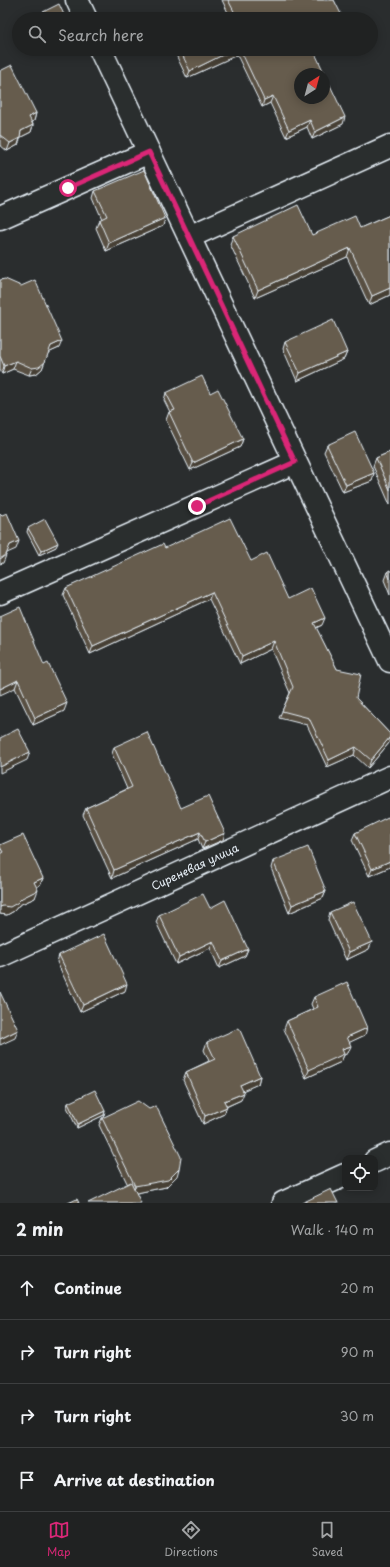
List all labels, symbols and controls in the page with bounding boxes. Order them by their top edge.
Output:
search box [12,12,378,56]
icon: search [26,23,48,45]
text: Search here [58,23,144,46]
north arrow [294,68,330,104]
route start [59,179,77,197]
route end [188,497,206,515]
street label: Сиреневая улица [148,839,241,894]
map controls [342,1155,378,1191]
button: locate [342,1155,378,1191]
text: 2 min [16,1216,63,1242]
text: Walk · 140 m [291,1220,374,1239]
text: Continue [54,1276,122,1299]
icon: ahead [16,1277,38,1299]
text: 20 m [340,1278,374,1297]
text: Turn right [54,1340,131,1363]
icon: right [16,1341,38,1363]
text: 90 m [341,1342,374,1361]
text: Turn right [54,1404,131,1427]
icon: right [16,1405,38,1427]
text: 30 m [340,1406,374,1425]
text: Arrive at destination [54,1468,215,1491]
icon: arrive [16,1469,38,1491]
tab: Map [47,1519,70,1560]
tab: Directions [164,1519,218,1560]
tab: Saved [312,1519,343,1560]

